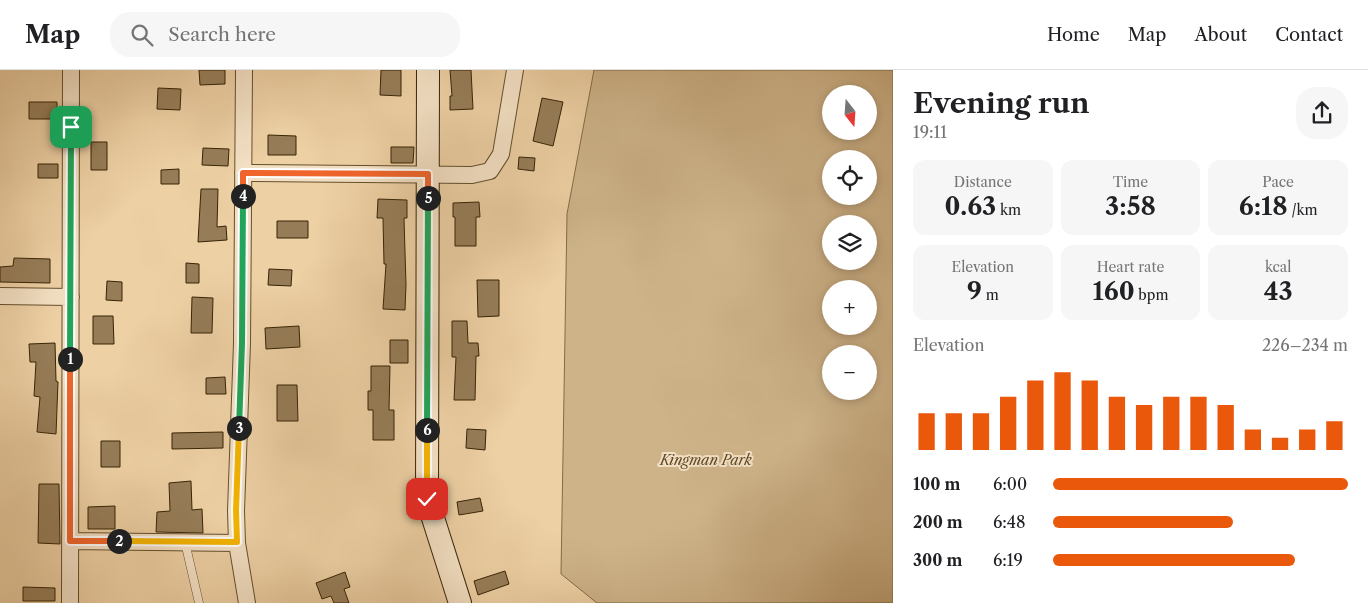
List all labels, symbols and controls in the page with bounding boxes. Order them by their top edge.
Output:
search box [110,12,460,57]
text: Map [25,20,80,49]
icon: search [128,21,156,49]
text: Search here [168,23,276,46]
text: Home [1047,24,1100,46]
text: Map [1128,24,1166,46]
text: About [1194,24,1247,46]
text: Contact [1275,24,1343,46]
north arrow [822,85,878,140]
map controls [822,85,877,400]
text: Evening run [913,86,1089,120]
button: share [1296,87,1348,139]
pin [50,106,92,148]
icon: arrive [57,113,85,141]
text: 19:11 [913,122,947,142]
button: locate [822,150,877,205]
text: Distance [954,173,1012,191]
text: Time [1113,173,1148,191]
text: Pace [1262,173,1294,191]
pin: 4 [230,184,256,208]
pin: 5 [416,186,440,210]
text: 4 [239,187,248,205]
text: 5 [425,189,432,207]
text: 0.63 [945,191,996,222]
text: 3:58 [1105,191,1156,222]
text: 6:18 [1239,191,1288,222]
text: km [996,201,1021,219]
text: /km [1288,201,1318,219]
button: layers [822,215,877,270]
text: Elevation [952,258,1014,276]
text: Heart rate [1097,258,1164,276]
text: kcal [1265,258,1291,276]
text: 9 [967,276,982,307]
text: 160 [1093,276,1135,307]
text: 43 [1264,276,1293,307]
button: + [822,280,877,335]
text: m [982,286,999,304]
text: bpm [1135,286,1168,304]
text: Elevation [913,335,984,355]
text: 226–234 m [1262,335,1348,355]
button: − [822,345,877,400]
pin: 1 [58,346,82,372]
text: 1 [67,350,74,368]
pin: 3 [226,416,252,440]
pin: 6 [414,418,440,442]
text: 3 [236,419,243,437]
text: 6 [423,421,432,439]
park label: Kingman Park [659,451,753,469]
text: 100 m [913,474,960,494]
text: 6:00 [993,474,1027,494]
pin [406,478,448,520]
icon: check [413,485,441,513]
text: 200 m [913,512,963,532]
text: 6:48 [993,512,1026,532]
pin: 2 [106,528,132,554]
text: 2 [115,532,124,550]
text: 300 m [913,550,962,570]
text: 6:19 [993,550,1023,570]

